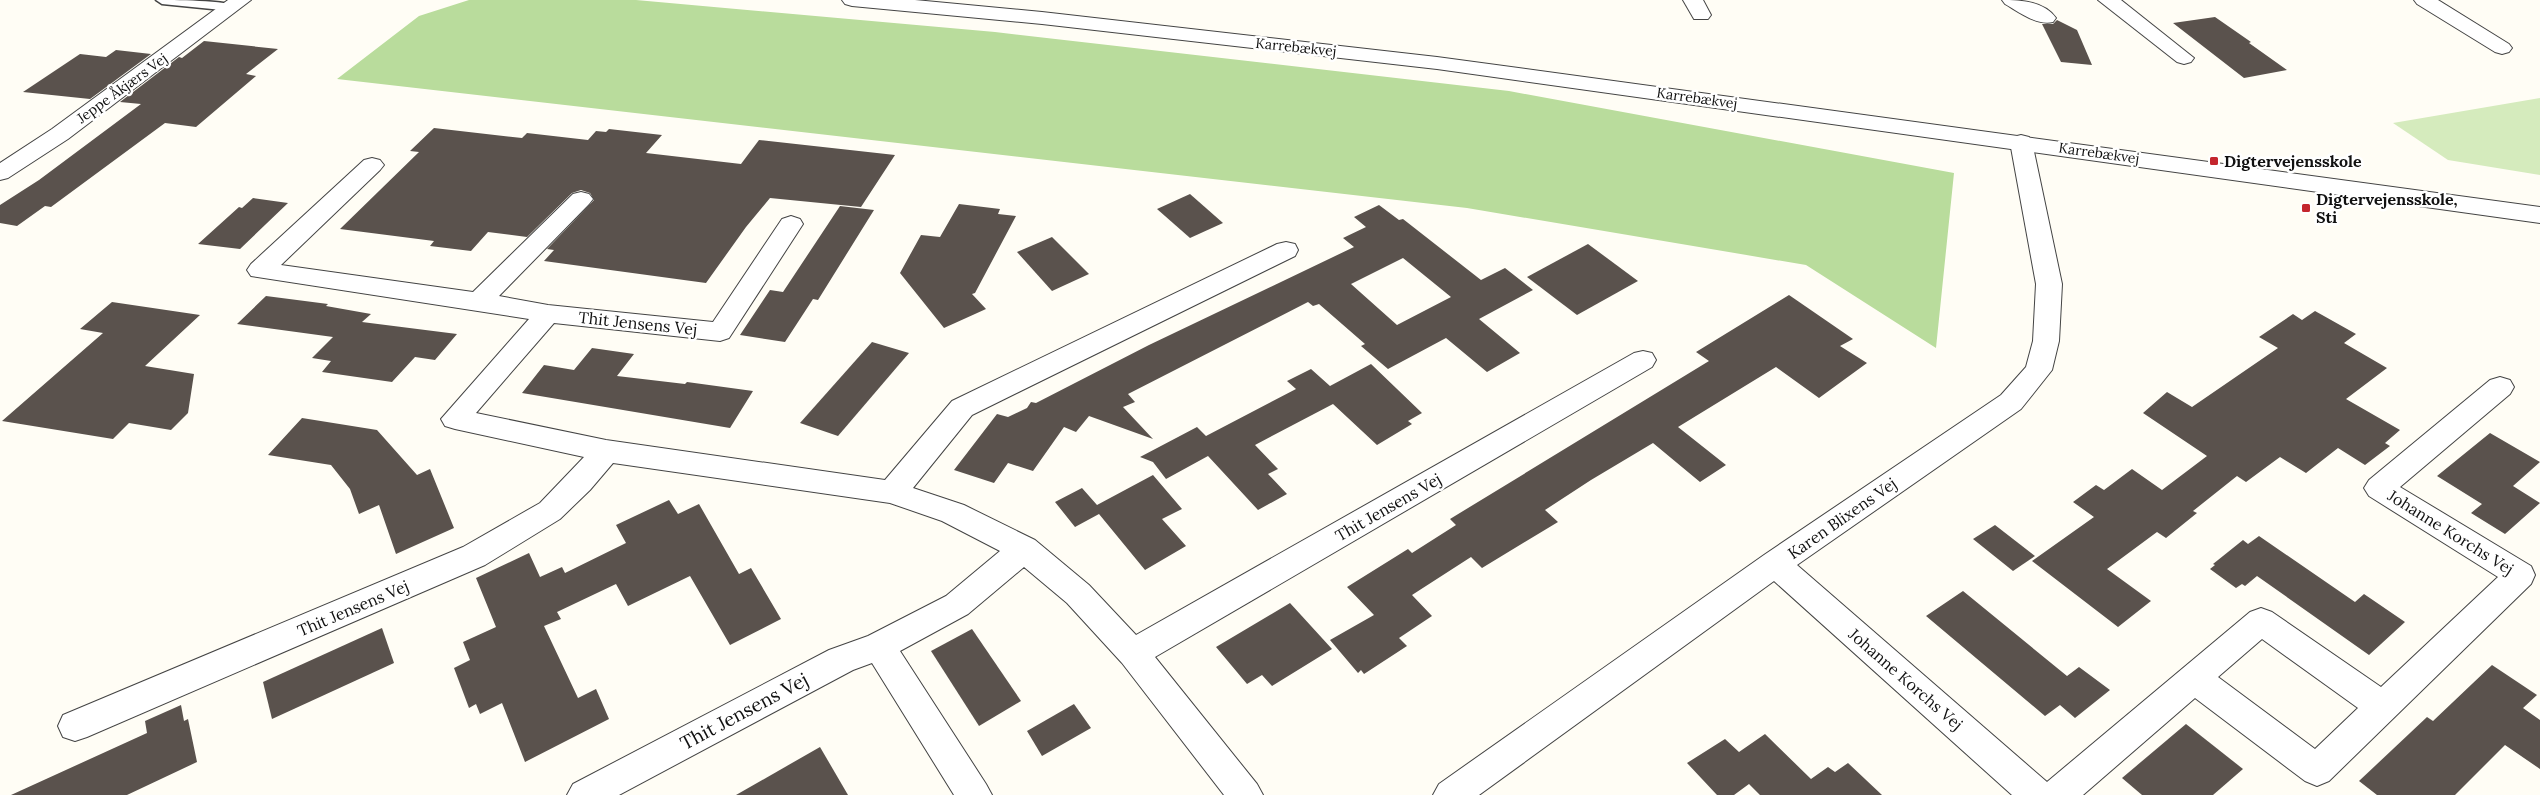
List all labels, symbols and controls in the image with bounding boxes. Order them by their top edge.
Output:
street label: Karrebækvej [1255,34,1337,60]
street label: Jeppe Åkjærs Vej [72,49,171,127]
street label: Karrebækvej [1656,83,1738,113]
street label: Karrebækvej [2058,138,2140,168]
place label: Digtervejensskole [2224,151,2362,171]
marker: Digtervejensskole [2208,155,2220,167]
place label: Digtervejensskole, Sti [2316,189,2458,227]
marker: Digtervejensskole, Sti [2300,202,2312,214]
street label: Thit Jensens Vej [578,307,698,339]
street label: Thit Jensens Vej [1331,469,1445,545]
street label: Karen Blixens Vej [1784,473,1900,563]
street label: Johanne Korchs Vej [2384,485,2518,579]
street label: Thit Jensens Vej [294,576,412,640]
street label: Johanne Korchs Vej [1844,623,1967,734]
street label: Thit Jensens Vej [676,667,812,755]

